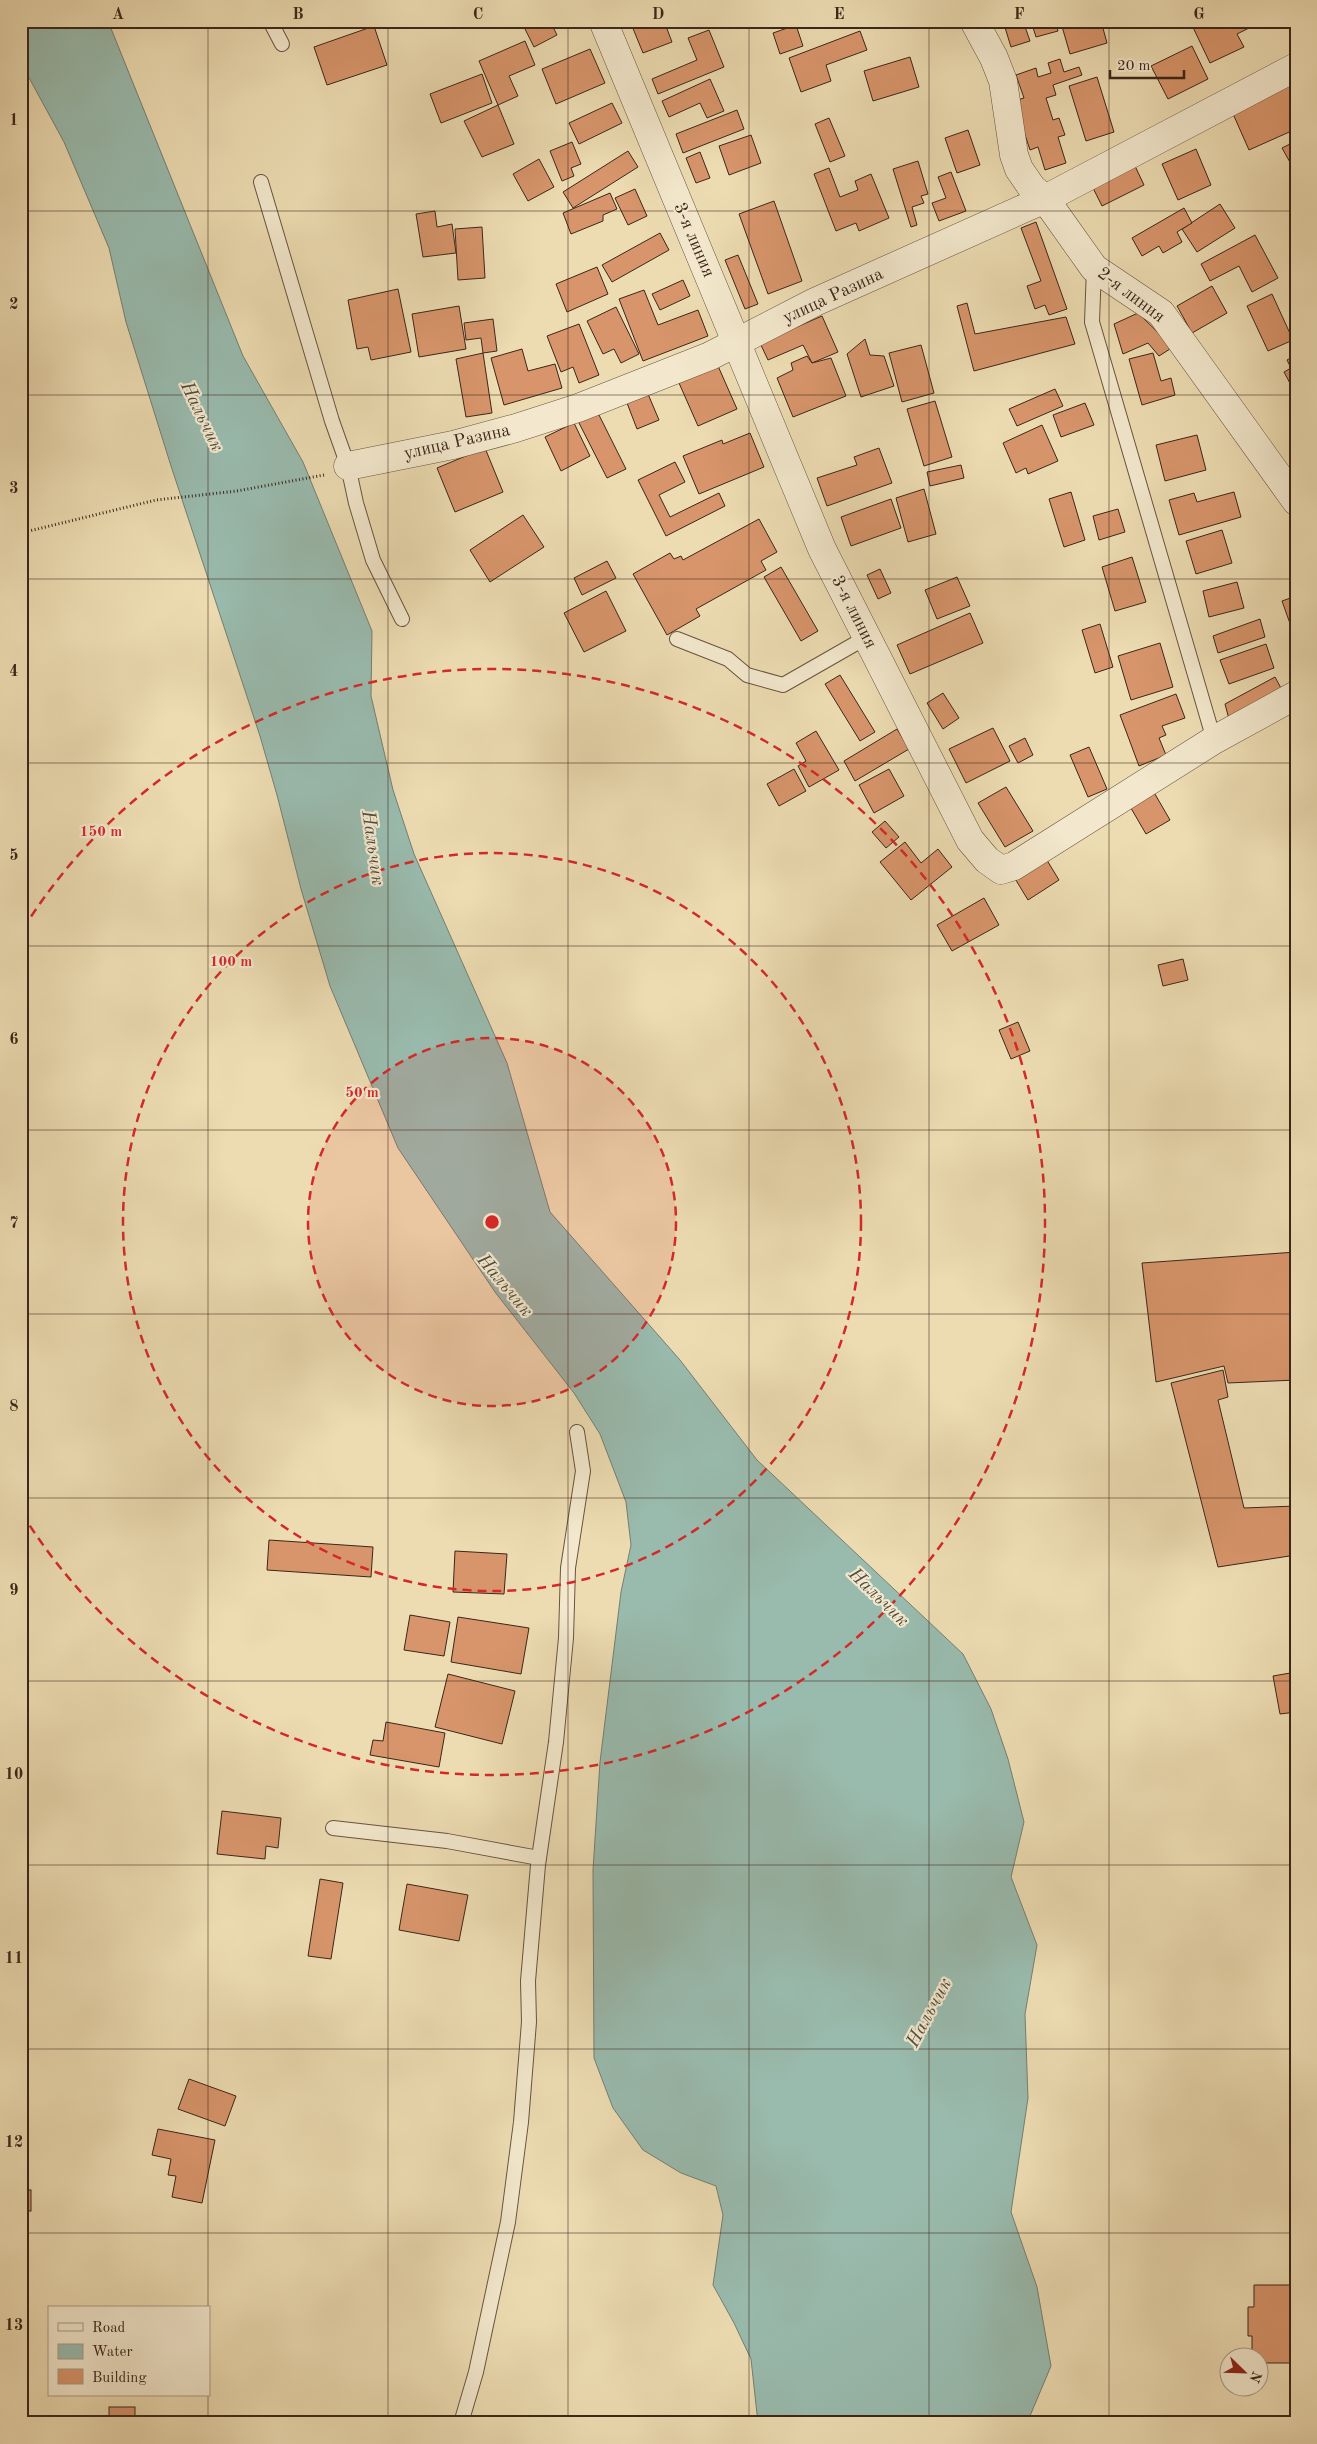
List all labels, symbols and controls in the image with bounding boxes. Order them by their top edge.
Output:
text: A [112,7,124,23]
text: B [292,7,304,23]
text: C [473,7,483,23]
text: D [652,7,664,23]
text: E [833,7,845,23]
text: F [1014,7,1025,23]
text: G [1193,7,1205,23]
scale bar [1110,48,1183,80]
text: 20 m [1117,59,1151,74]
text: 1 [9,113,19,129]
street label: 3-я линия [670,200,718,280]
street label: 2-я линия [1094,264,1168,326]
street label: улица Разина [780,265,886,327]
text: 2 [9,297,19,313]
water label: Нальчик [175,378,226,455]
street label: улица Разина [402,421,512,463]
text: 3 [9,481,19,497]
street label: 3-я линия [828,573,880,651]
text: 4 [9,664,19,680]
water label: Нальчик [357,808,387,887]
text: 150 m [80,825,122,840]
text: 5 [9,848,19,864]
text: 100 m [210,955,252,970]
text: 6 [9,1032,19,1048]
text: 50 m [345,1086,379,1101]
centre of rings [483,1213,501,1231]
text: 7 [9,1216,19,1232]
water label: Нальчик [472,1250,536,1321]
text: 8 [9,1399,19,1415]
water label: Нальчик [843,1564,912,1631]
text: 9 [9,1583,19,1599]
text: 10 [5,1767,23,1783]
text: 11 [5,1951,23,1967]
water label: Нальчик [903,1975,956,2052]
text: 12 [5,2135,23,2151]
legend [48,2306,210,2396]
text: 13 [5,2318,23,2334]
text: Road [92,2321,126,2336]
text: Water [92,2345,133,2360]
north arrow [1220,2346,1270,2396]
text: N [1246,2369,1264,2385]
text: Building [92,2371,147,2386]

